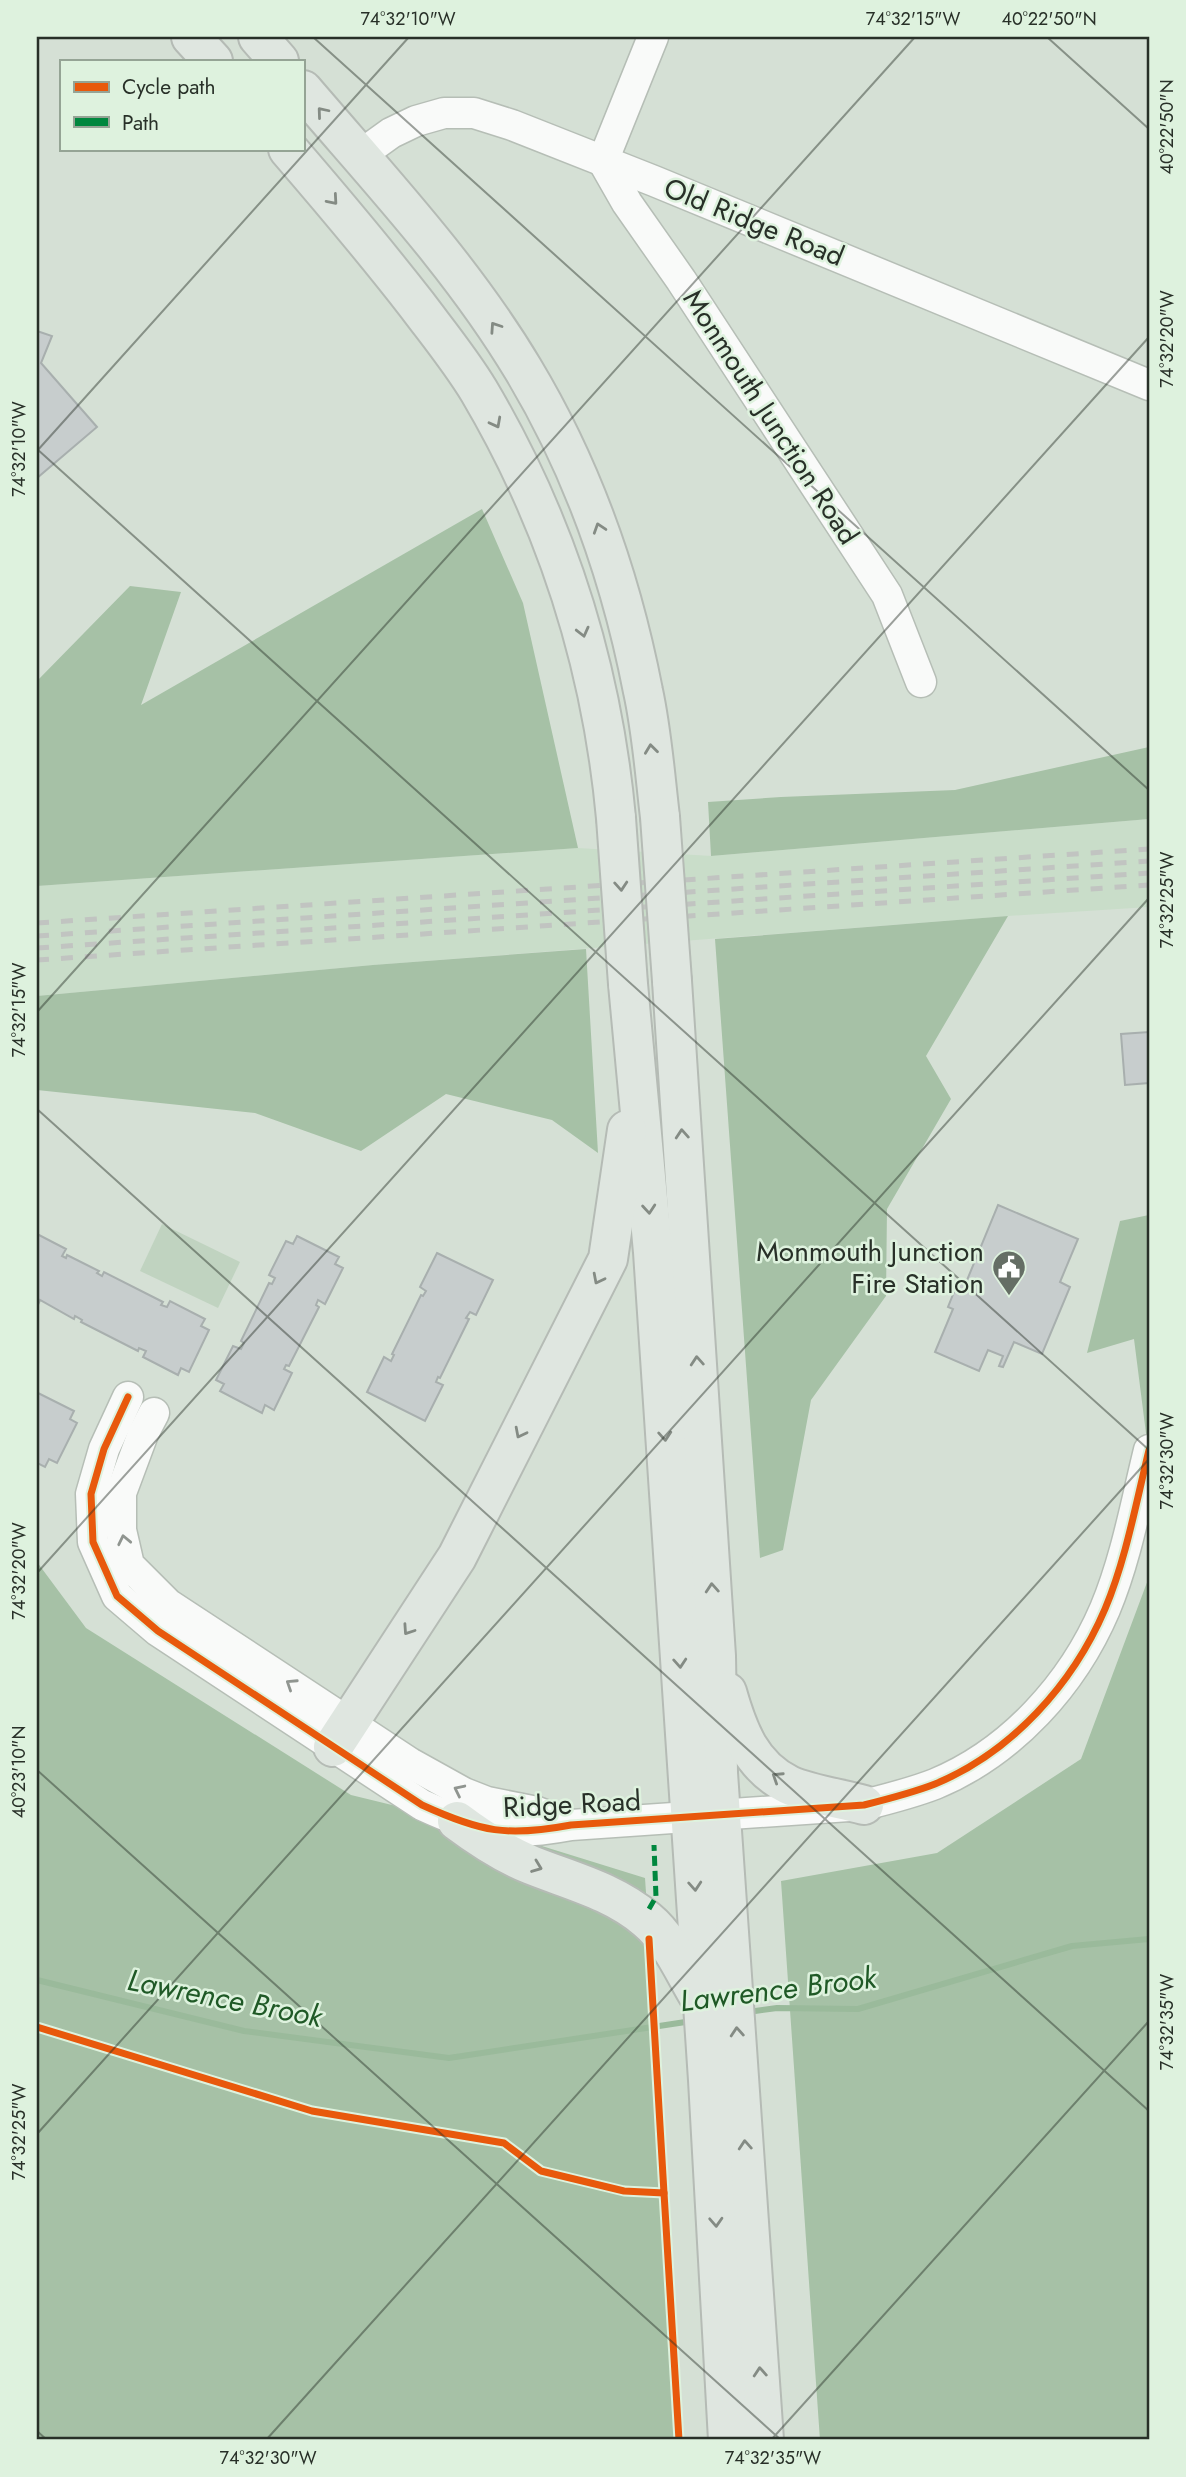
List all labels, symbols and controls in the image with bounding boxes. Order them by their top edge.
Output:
text: 74°32'10"W [360,6,456,32]
text: 74°32'15"W [866,6,960,32]
text: 40°22'50"N [1001,6,1097,32]
legend [60,60,304,150]
text: Cycle path [122,72,215,102]
text: 40°22'50"N [1154,79,1180,175]
one-way arrow [318,107,330,120]
text: Path [122,108,159,138]
street label: Old Ridge Road [658,167,850,277]
one-way arrow [325,192,337,205]
street label: Monmouth Junction Road [673,281,869,553]
text: 74°32'20"W [1154,290,1180,388]
one-way arrow [491,322,503,335]
text: 74°32'10"W [6,401,32,497]
one-way arrow [488,416,501,428]
one-way arrow [593,523,607,535]
one-way arrow [575,626,589,638]
one-way arrow [644,743,659,755]
text: 74°32'25"W [1154,851,1180,948]
one-way arrow [613,881,628,892]
text: 74°32'15"W [6,963,32,1057]
one-way arrow [675,1129,690,1140]
one-way arrow [641,1204,656,1215]
place label: Monmouth Junction Fire Station [756,1231,984,1304]
public building icon: Monmouth Junction Fire Station [990,1248,1028,1297]
one-way arrow [592,1272,606,1284]
one-way arrow [690,1356,705,1367]
text: 74°32'30"W [1154,1412,1180,1509]
one-way arrow [514,1426,528,1438]
one-way arrow [658,1431,673,1442]
text: 74°32'20"W [6,1522,32,1620]
one-way arrow [117,1534,132,1546]
one-way arrow [705,1583,720,1594]
one-way arrow [403,1623,416,1636]
one-way arrow [673,1658,688,1669]
one-way arrow [285,1679,298,1692]
text: 40°23'10"N [6,1726,32,1818]
one-way arrow [771,1772,784,1785]
street label: Ridge Road [502,1780,642,1828]
one-way arrow [454,1785,466,1799]
one-way arrow [531,1858,543,1872]
one-way arrow [687,1881,702,1892]
water label: Lawrence Brook [677,1955,880,2022]
water label: Lawrence Brook [124,1958,327,2038]
text: 74°32'35"W [1154,1974,1180,2070]
one-way arrow [730,2027,745,2038]
text: 74°32'25"W [6,2083,32,2180]
one-way arrow [738,2139,753,2150]
one-way arrow [708,2217,723,2228]
one-way arrow [753,2366,768,2377]
text: 74°32'30"W [220,2445,317,2471]
text: 74°32'35"W [725,2445,821,2471]

